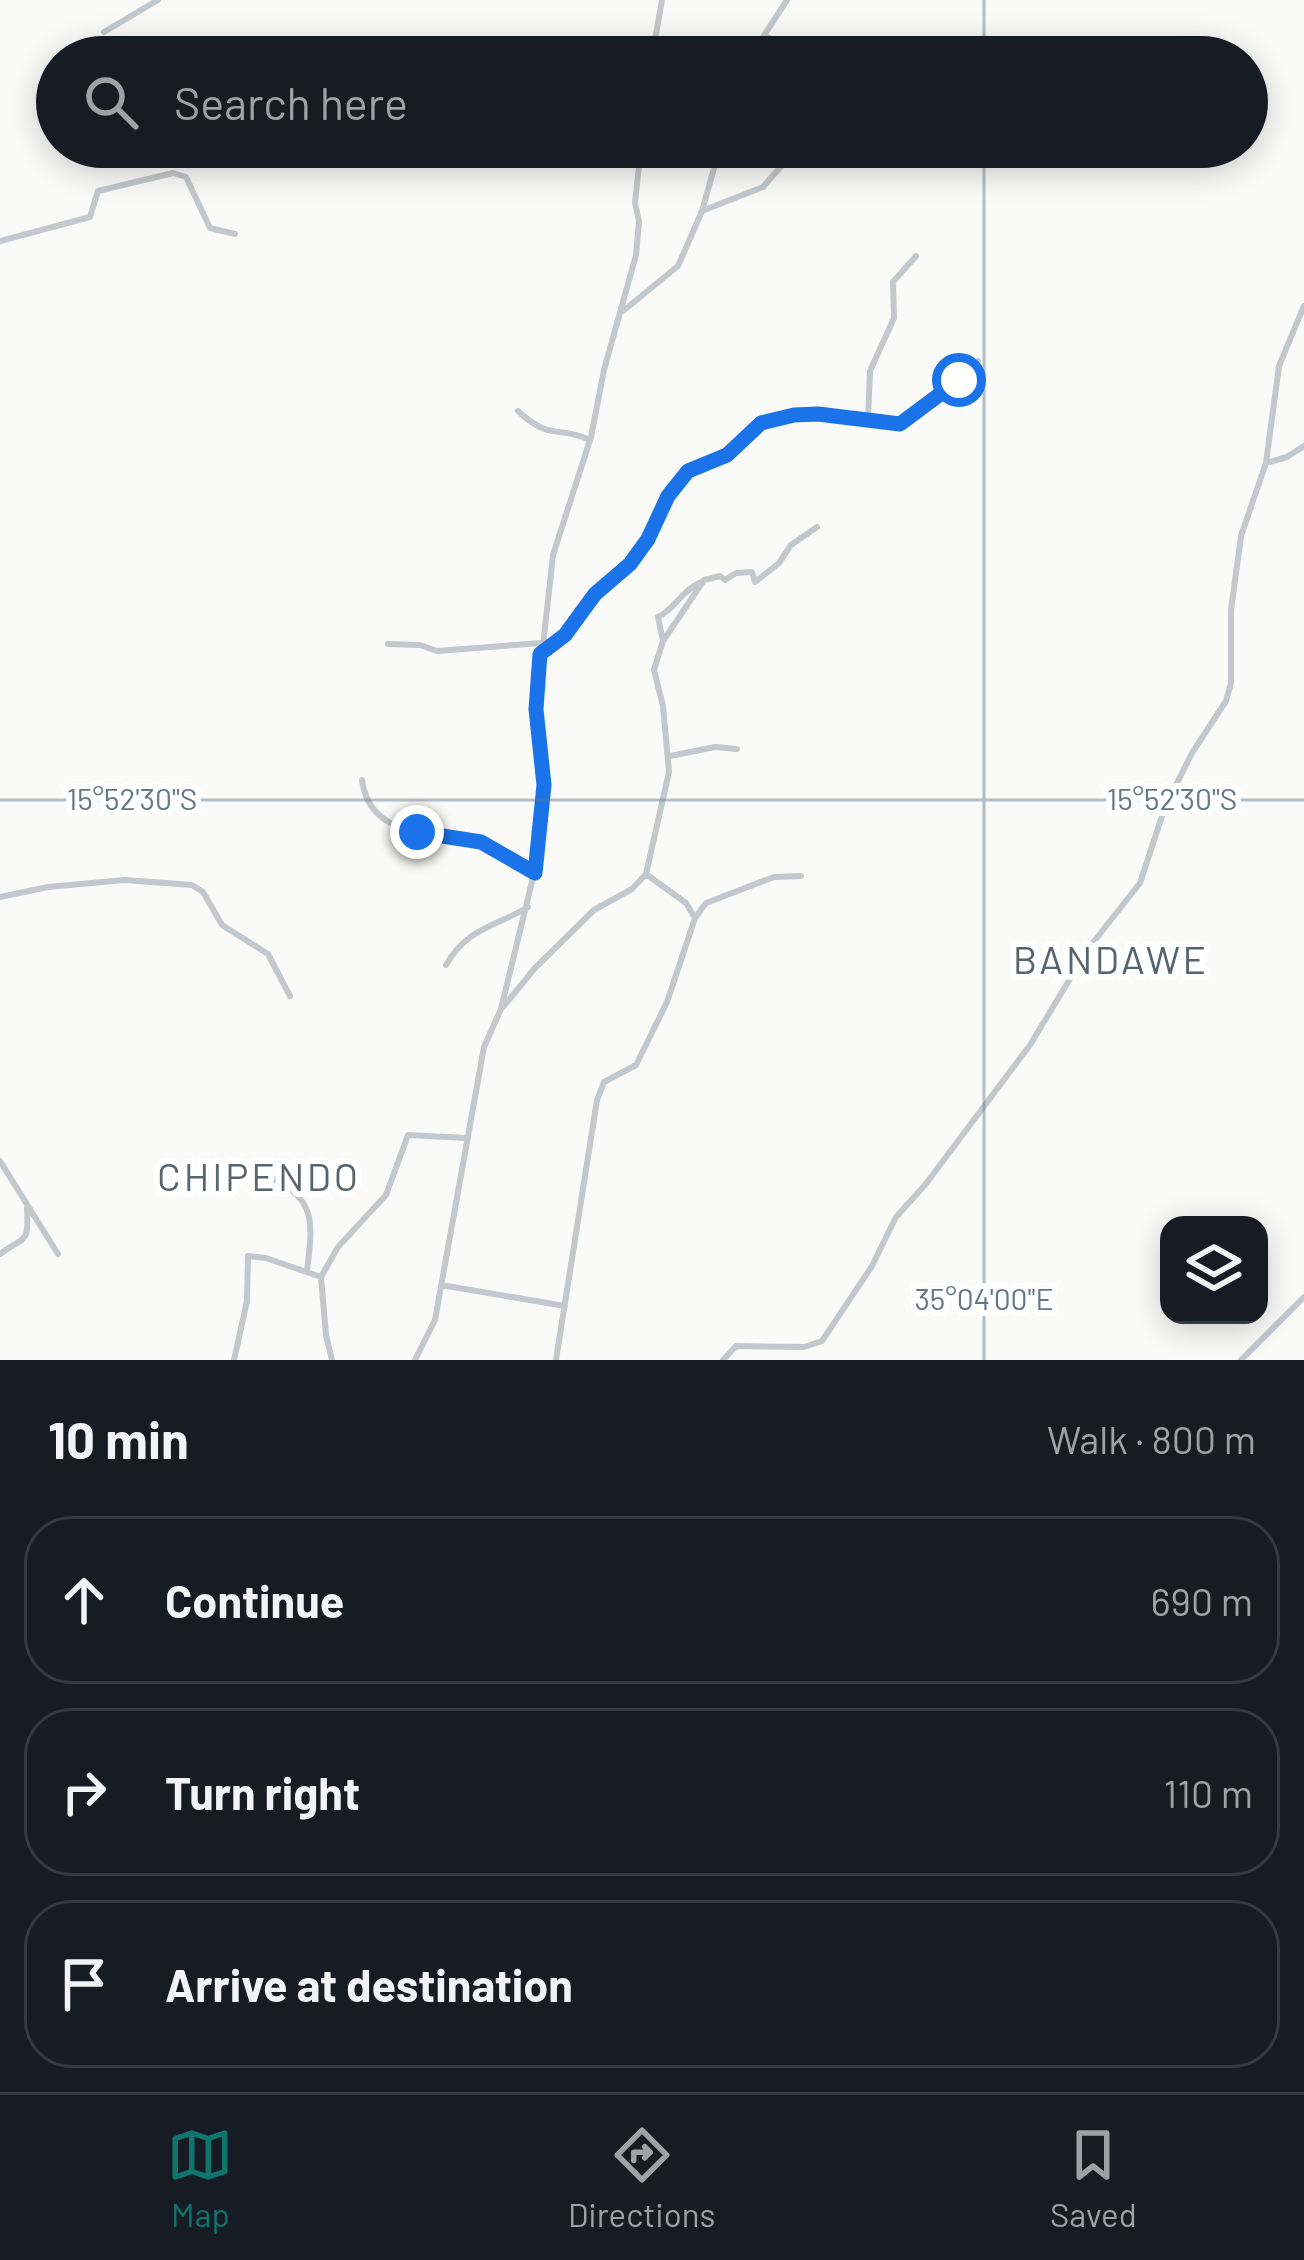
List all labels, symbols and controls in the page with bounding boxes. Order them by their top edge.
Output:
search box [36,36,1268,168]
icon: search [78,69,144,135]
text: Search here [174,75,408,129]
route start [932,353,986,407]
text: 15°52'30"S [67,780,197,816]
text: 15°52'30"S [1107,780,1237,816]
route end [390,805,444,859]
district label: BANDAWE [1013,935,1209,982]
district label: CHIPENDO [157,1152,361,1199]
map controls [1160,1216,1268,1324]
button: layers [1160,1216,1268,1324]
text: 35°04'00"E [914,1280,1054,1316]
text: 10 min [48,1408,189,1469]
text: Walk · 800 m [1047,1415,1256,1462]
icon: ahead [51,1567,117,1633]
text: Continue [165,1573,344,1627]
text: 690 m [1151,1577,1253,1624]
icon: right [51,1759,117,1825]
text: Turn right [165,1765,360,1819]
text: 110 m [1163,1769,1253,1816]
icon: arrive [51,1951,117,2017]
text: Arrive at destination [165,1957,573,2011]
tab: Map [167,2122,233,2234]
tab: Directions [568,2122,715,2234]
tab: Saved [1050,2122,1137,2234]

